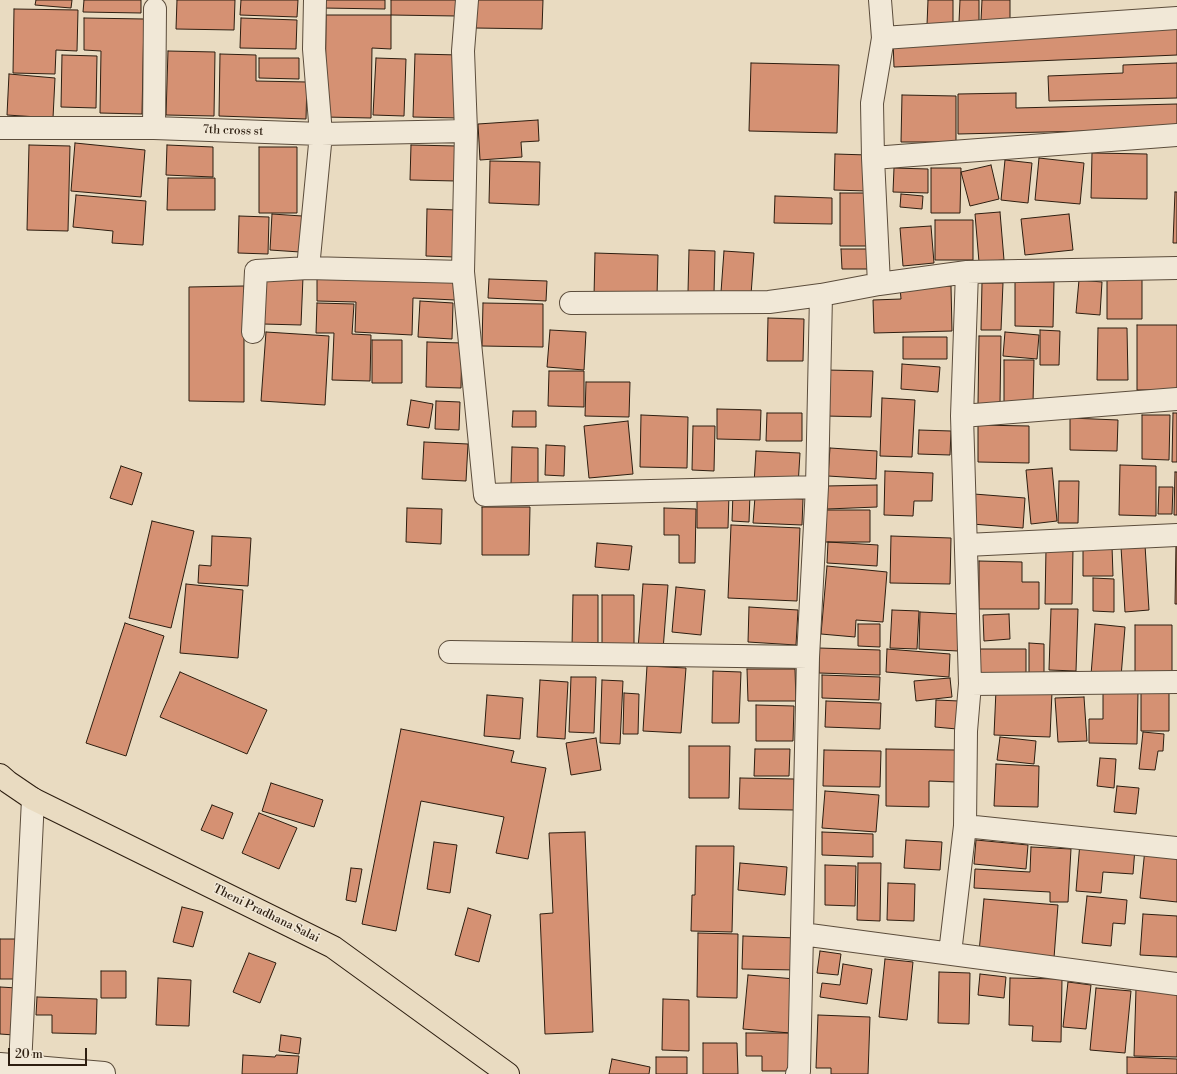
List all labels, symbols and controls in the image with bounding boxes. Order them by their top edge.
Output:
street label: 7th cross st [203,123,263,139]
street label: Theni Pradhana Salai [210,882,322,946]
scale bar [10,1040,89,1066]
text: 20 m [15,1047,43,1062]

